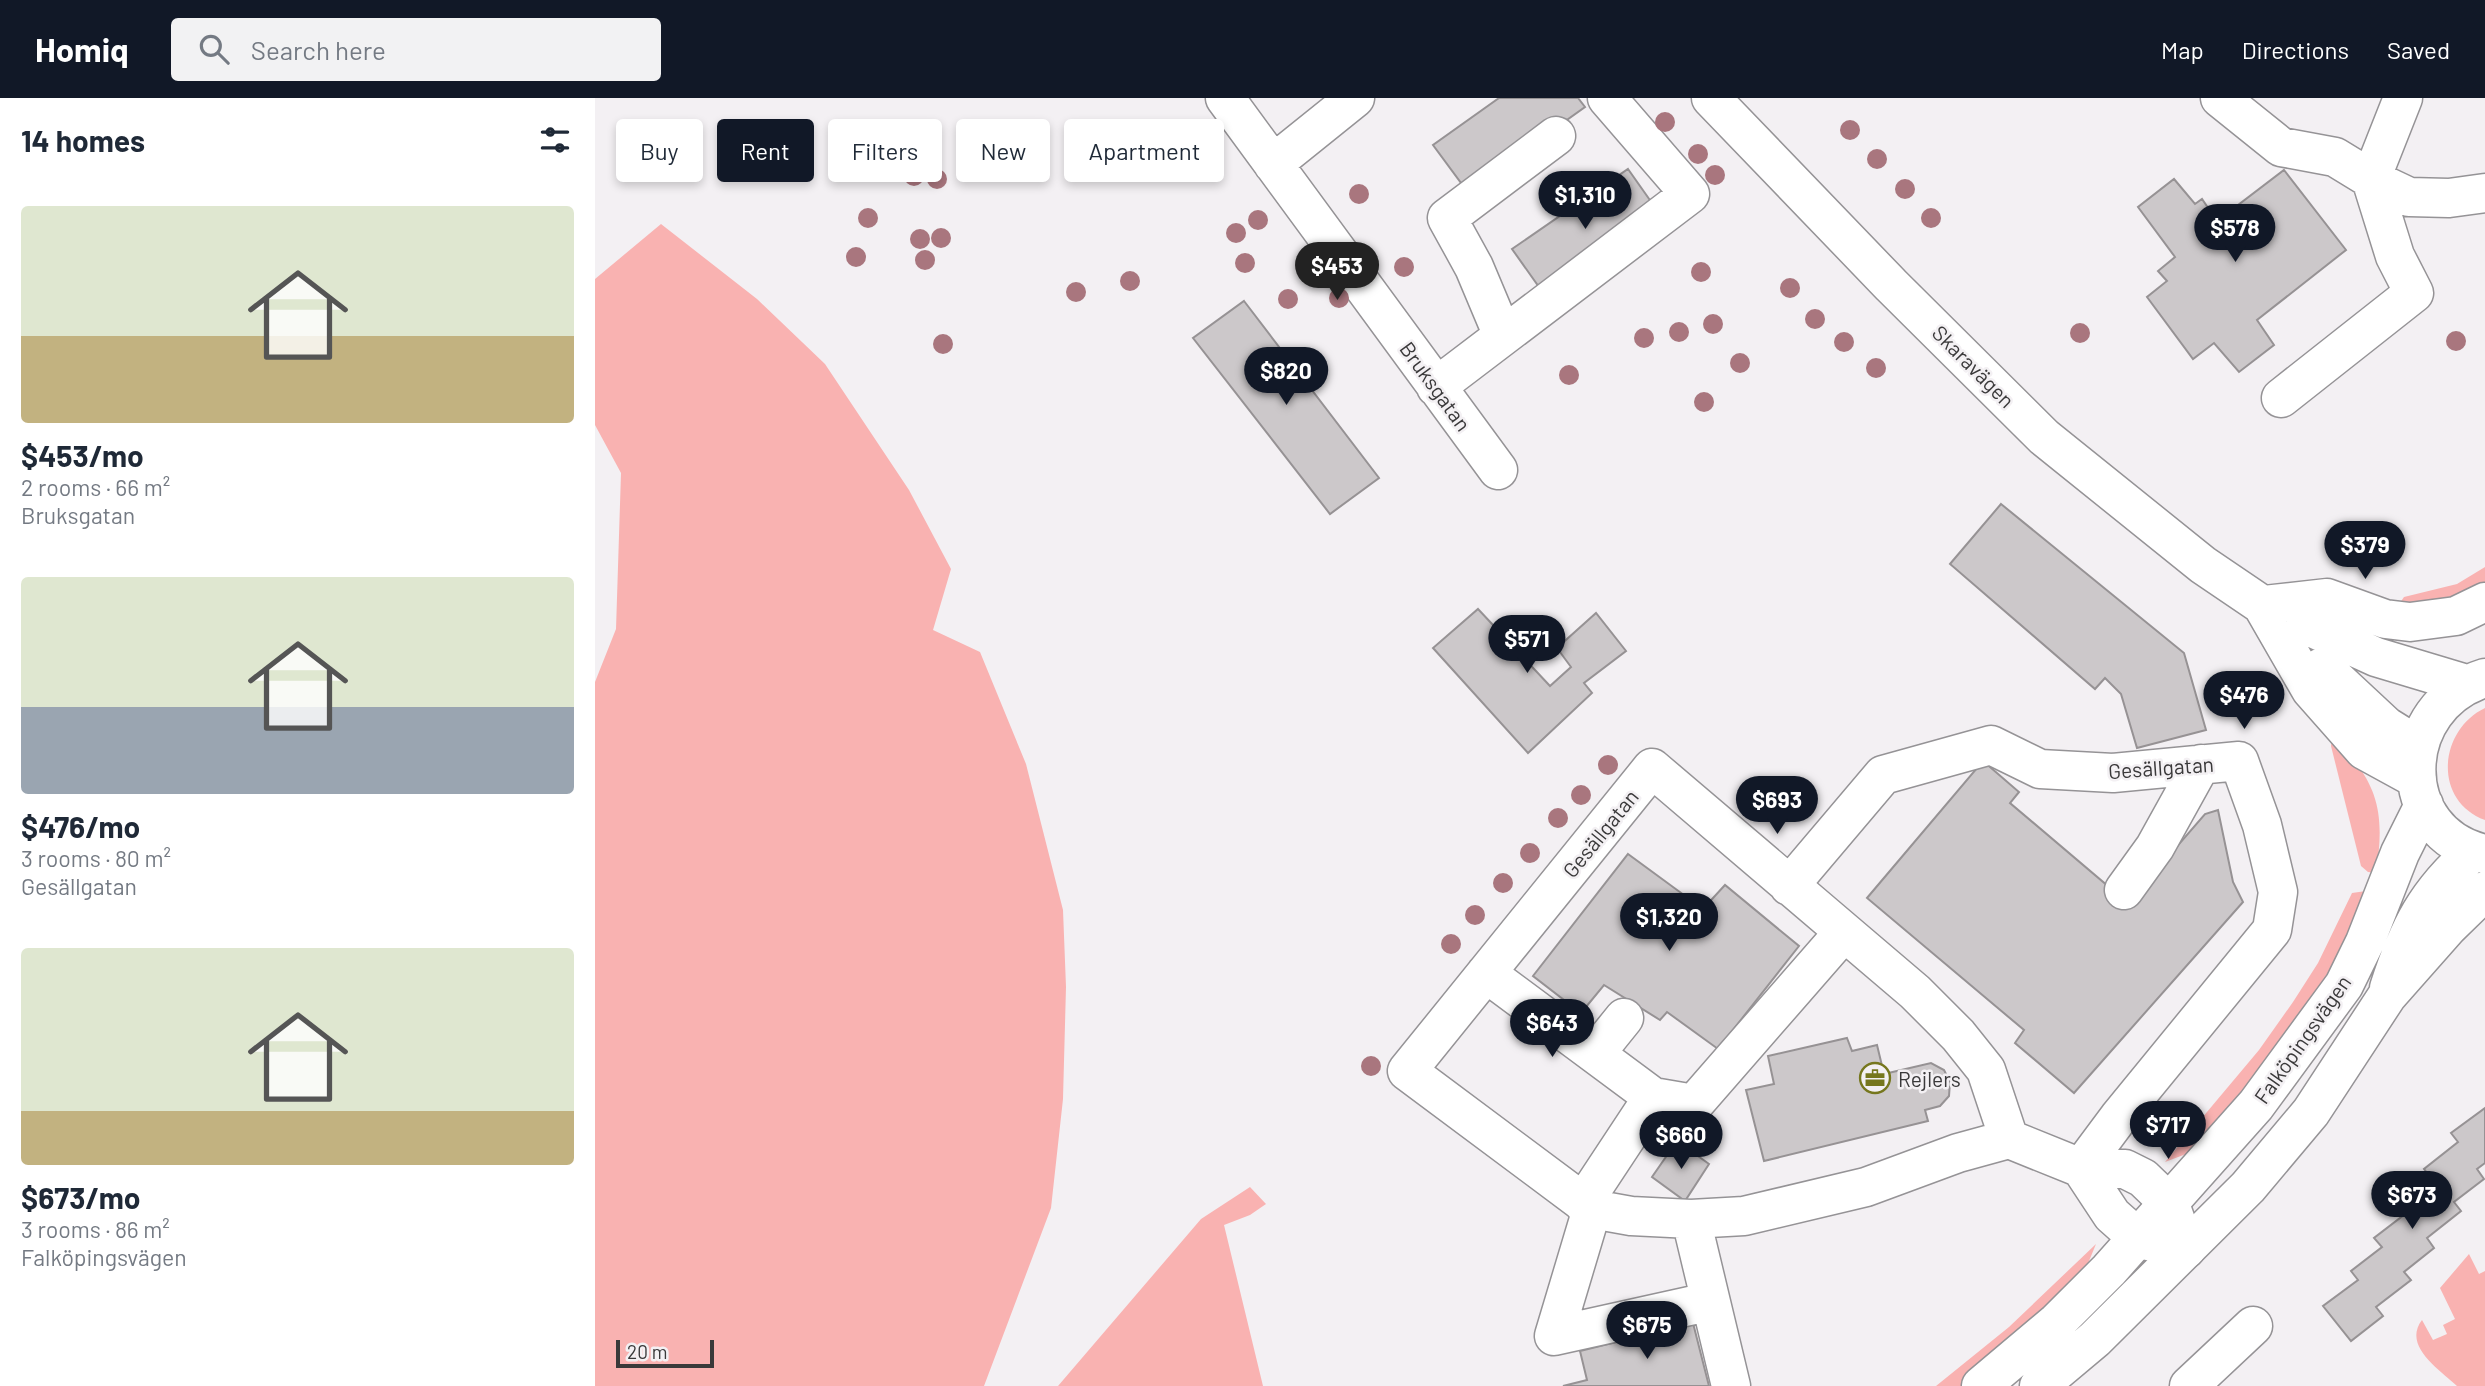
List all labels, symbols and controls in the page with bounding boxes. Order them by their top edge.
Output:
search box [171,18,661,81]
text: Homiq [35,29,129,69]
icon: search [195,30,233,68]
text: Search here [251,34,386,65]
text: Map [2161,35,2204,64]
text: Directions [2242,35,2349,64]
text: Saved [2387,35,2450,64]
chip: Buy [616,119,703,182]
chip: Rent [717,119,814,182]
chip: Filters [828,119,942,182]
chip: New [956,119,1050,182]
chip: Apartment [1064,119,1224,182]
icon: filters [536,121,574,159]
text: 14 homes [21,122,145,158]
pin: $1,310 [1528,172,1642,231]
text: $1,310 [1555,180,1616,208]
pin: $578 [2194,204,2276,264]
text: $578 [2210,213,2260,241]
pin: $453 [1296,242,1378,302]
text: $453 [1311,251,1363,279]
icon: home [235,252,361,378]
street label: Skaravägen [1928,320,2020,412]
street label: Bruksgatan [1395,337,1477,435]
pin: $820 [1245,348,1327,407]
text: $820 [1260,356,1312,384]
text: $453/mo [21,437,144,473]
text: 2 rooms · 66 m² [21,473,170,501]
text: Bruksgatan [21,501,135,529]
pin: $379 [2324,522,2406,581]
text: $379 [2340,530,2390,558]
pin: $571 [1486,616,1568,675]
icon: home [235,623,361,749]
text: $571 [1504,624,1550,652]
pin: $476 [2203,672,2285,731]
text: $476 [2219,680,2269,708]
street label: Gesällgatan [2107,751,2215,783]
pin: $693 [1736,776,1818,836]
street label: Gesällgatan [1557,784,1643,882]
text: $693 [1752,785,1802,813]
text: $476/mo [21,808,140,844]
text: 3 rooms · 80 m² [21,844,171,872]
text: Gesällgatan [21,872,137,900]
pin: $1,320 [1612,894,1726,953]
text: $1,320 [1636,902,1702,930]
street label: Falköpingsvägen [2248,970,2356,1108]
icon: home [235,994,361,1120]
pin: $643 [1511,1000,1593,1059]
text: $643 [1526,1008,1578,1036]
office icon: Rejlers [1858,1061,1892,1095]
place label: Rejlers [1898,1066,1961,1091]
pin: $717 [2127,1102,2209,1161]
text: $717 [2146,1110,2190,1138]
pin: $660 [1640,1112,1722,1171]
text: $660 [1656,1120,1706,1148]
pin: $673 [2371,1172,2453,1231]
text: $673/mo [21,1179,140,1215]
text: $673 [2387,1180,2437,1208]
text: 3 rooms · 86 m² [21,1215,170,1243]
text: Falköpingsvägen [21,1243,187,1271]
pin: $675 [1606,1302,1688,1361]
text: $675 [1622,1310,1672,1338]
scale bar [616,1337,714,1369]
text: 20 m [627,1340,667,1363]

